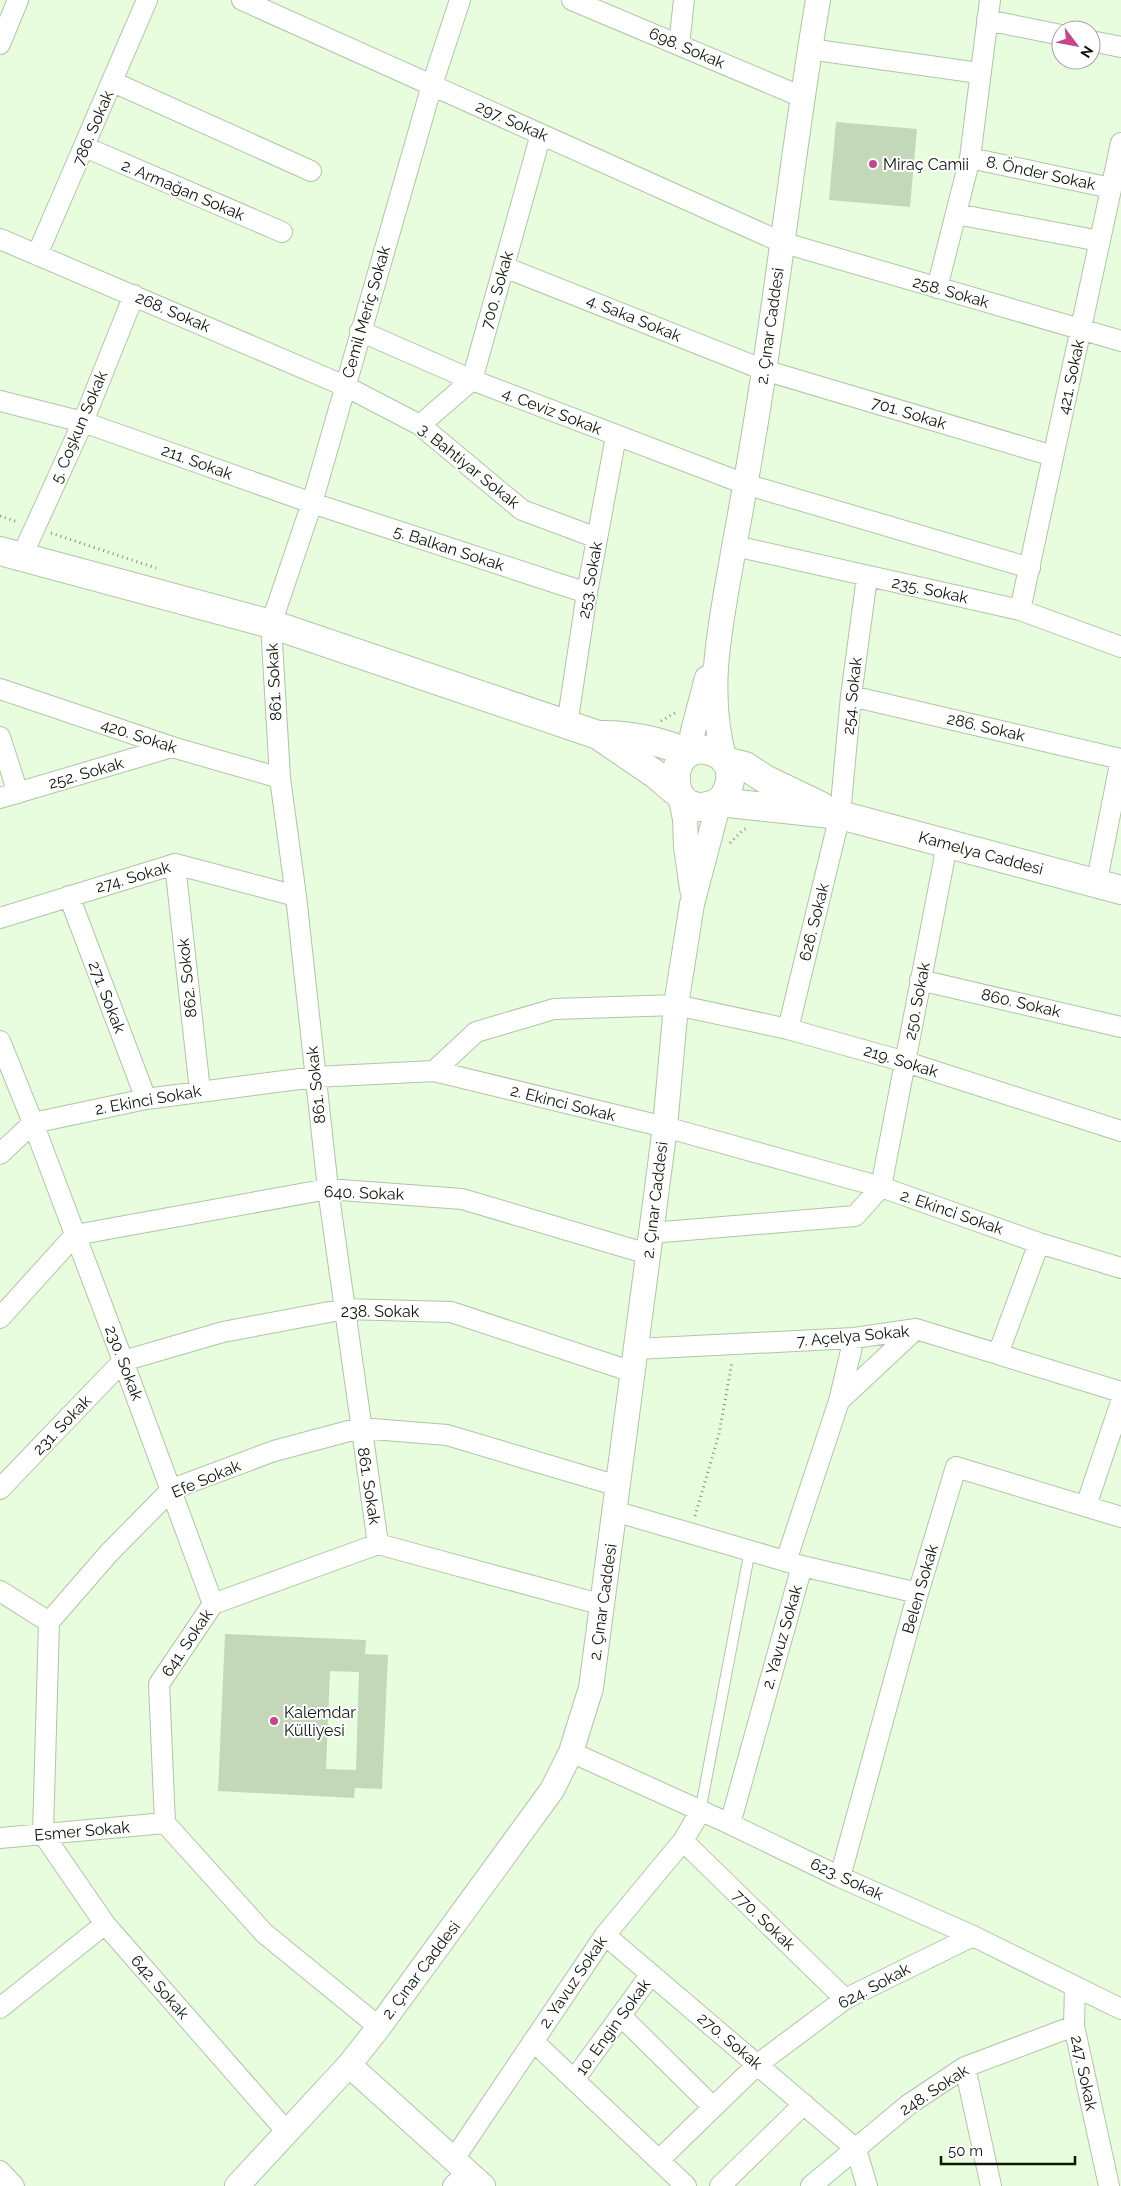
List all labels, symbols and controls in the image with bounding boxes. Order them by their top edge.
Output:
north arrow [1051,20,1101,70]
street label: 698. Sokak [646,24,728,73]
text: N [1077,43,1097,61]
street label: 786. Sokak [69,87,118,168]
street label: 297. Sokak [473,97,552,146]
street label: 8. Önder Sokak [985,151,1098,194]
place label: Miraç Camii [883,155,969,174]
street label: 2. Armağan Sokak [119,156,248,225]
marker: Miraç Camii [867,158,879,170]
street label: Cemil Meriç Sokak [338,243,394,380]
street label: 700. Sokak [477,248,517,331]
street label: 2. Çınar Caddesi [752,267,788,385]
street label: 258. Sokak [911,272,992,312]
street label: 268. Sokak [133,288,214,336]
street label: 4. Saka Sokak [584,290,685,346]
street label: 421. Sokak [1054,337,1088,416]
street label: 5. Coşkun Sokak [47,367,111,486]
street label: 4. Ceviz Sokak [500,383,605,439]
street label: 701. Sokak [869,393,949,434]
street label: 3. Bahtiyar Sokak [415,419,524,513]
street label: 211. Sokak [159,440,236,484]
street label: 5. Balkan Sokak [391,521,507,575]
street label: 253. Sokak [574,540,606,620]
street label: 235. Sokak [890,573,970,607]
street label: 861. Sokak [262,642,286,721]
street label: 254. Sokak [838,656,866,736]
street label: 286. Sokak [945,709,1027,745]
street label: 420. Sokak [99,715,180,757]
street label: 252. Sokak [46,753,126,793]
street label: Kamelya Caddesi [916,827,1046,879]
street label: 274. Sokak [93,857,173,897]
street label: 626. Sokak [795,881,833,963]
street label: 862. Sokok [173,937,201,1019]
street label: 271. Sokak [85,958,130,1036]
street label: 250. Sokak [900,960,934,1042]
street label: 860. Sokak [979,985,1063,1021]
street label: 219. Sokak [862,1041,941,1081]
street label: 861. Sokak [302,1045,330,1125]
street label: 2. Ekinci Sokak [93,1081,203,1119]
street label: 2. Ekinci Sokak [508,1081,618,1125]
street label: 2. Çınar Caddesi [638,1141,672,1259]
street label: 640. Sokak [324,1182,405,1204]
street label: 2. Ekinci Sokak [898,1185,1007,1239]
street label: 238. Sokak [341,1302,420,1321]
street label: 7. Açelya Sokak [796,1322,911,1350]
street label: 230. Sokak [101,1323,147,1404]
street label: 231. Sokak [29,1391,95,1459]
street label: 861. Sokak [354,1446,385,1527]
street label: Efe Sokak [169,1456,244,1502]
street label: Belen Sokak [898,1542,942,1636]
street label: 2. Çınar Caddesi [585,1543,621,1661]
street label: 2. Yavuz Sokak [758,1582,806,1691]
street label: 641. Sokak [158,1605,217,1680]
place label: Kalemdar Külliyesi [284,1703,356,1740]
marker: Kalemdar Külliyesi [268,1715,280,1727]
street label: Esmer Sokak [33,1817,131,1845]
street label: 623. Sokak [807,1854,887,1904]
street label: 770. Sokak [729,1886,799,1955]
street label: 2. Çınar Caddesi [378,1917,464,2023]
street label: 2. Yavuz Sokak [535,1932,611,2032]
street label: 642. Sokak [127,1951,193,2023]
street label: 624. Sokak [835,1959,914,2013]
street label: 10. Engin Sokak [572,1975,655,2079]
street label: 270. Sokak [694,2008,767,2074]
street label: 247. Sokak [1067,2034,1101,2113]
street label: 248. Sokak [896,2060,973,2119]
scale bar [941,2134,1075,2166]
text: 50 m [948,2142,983,2160]

